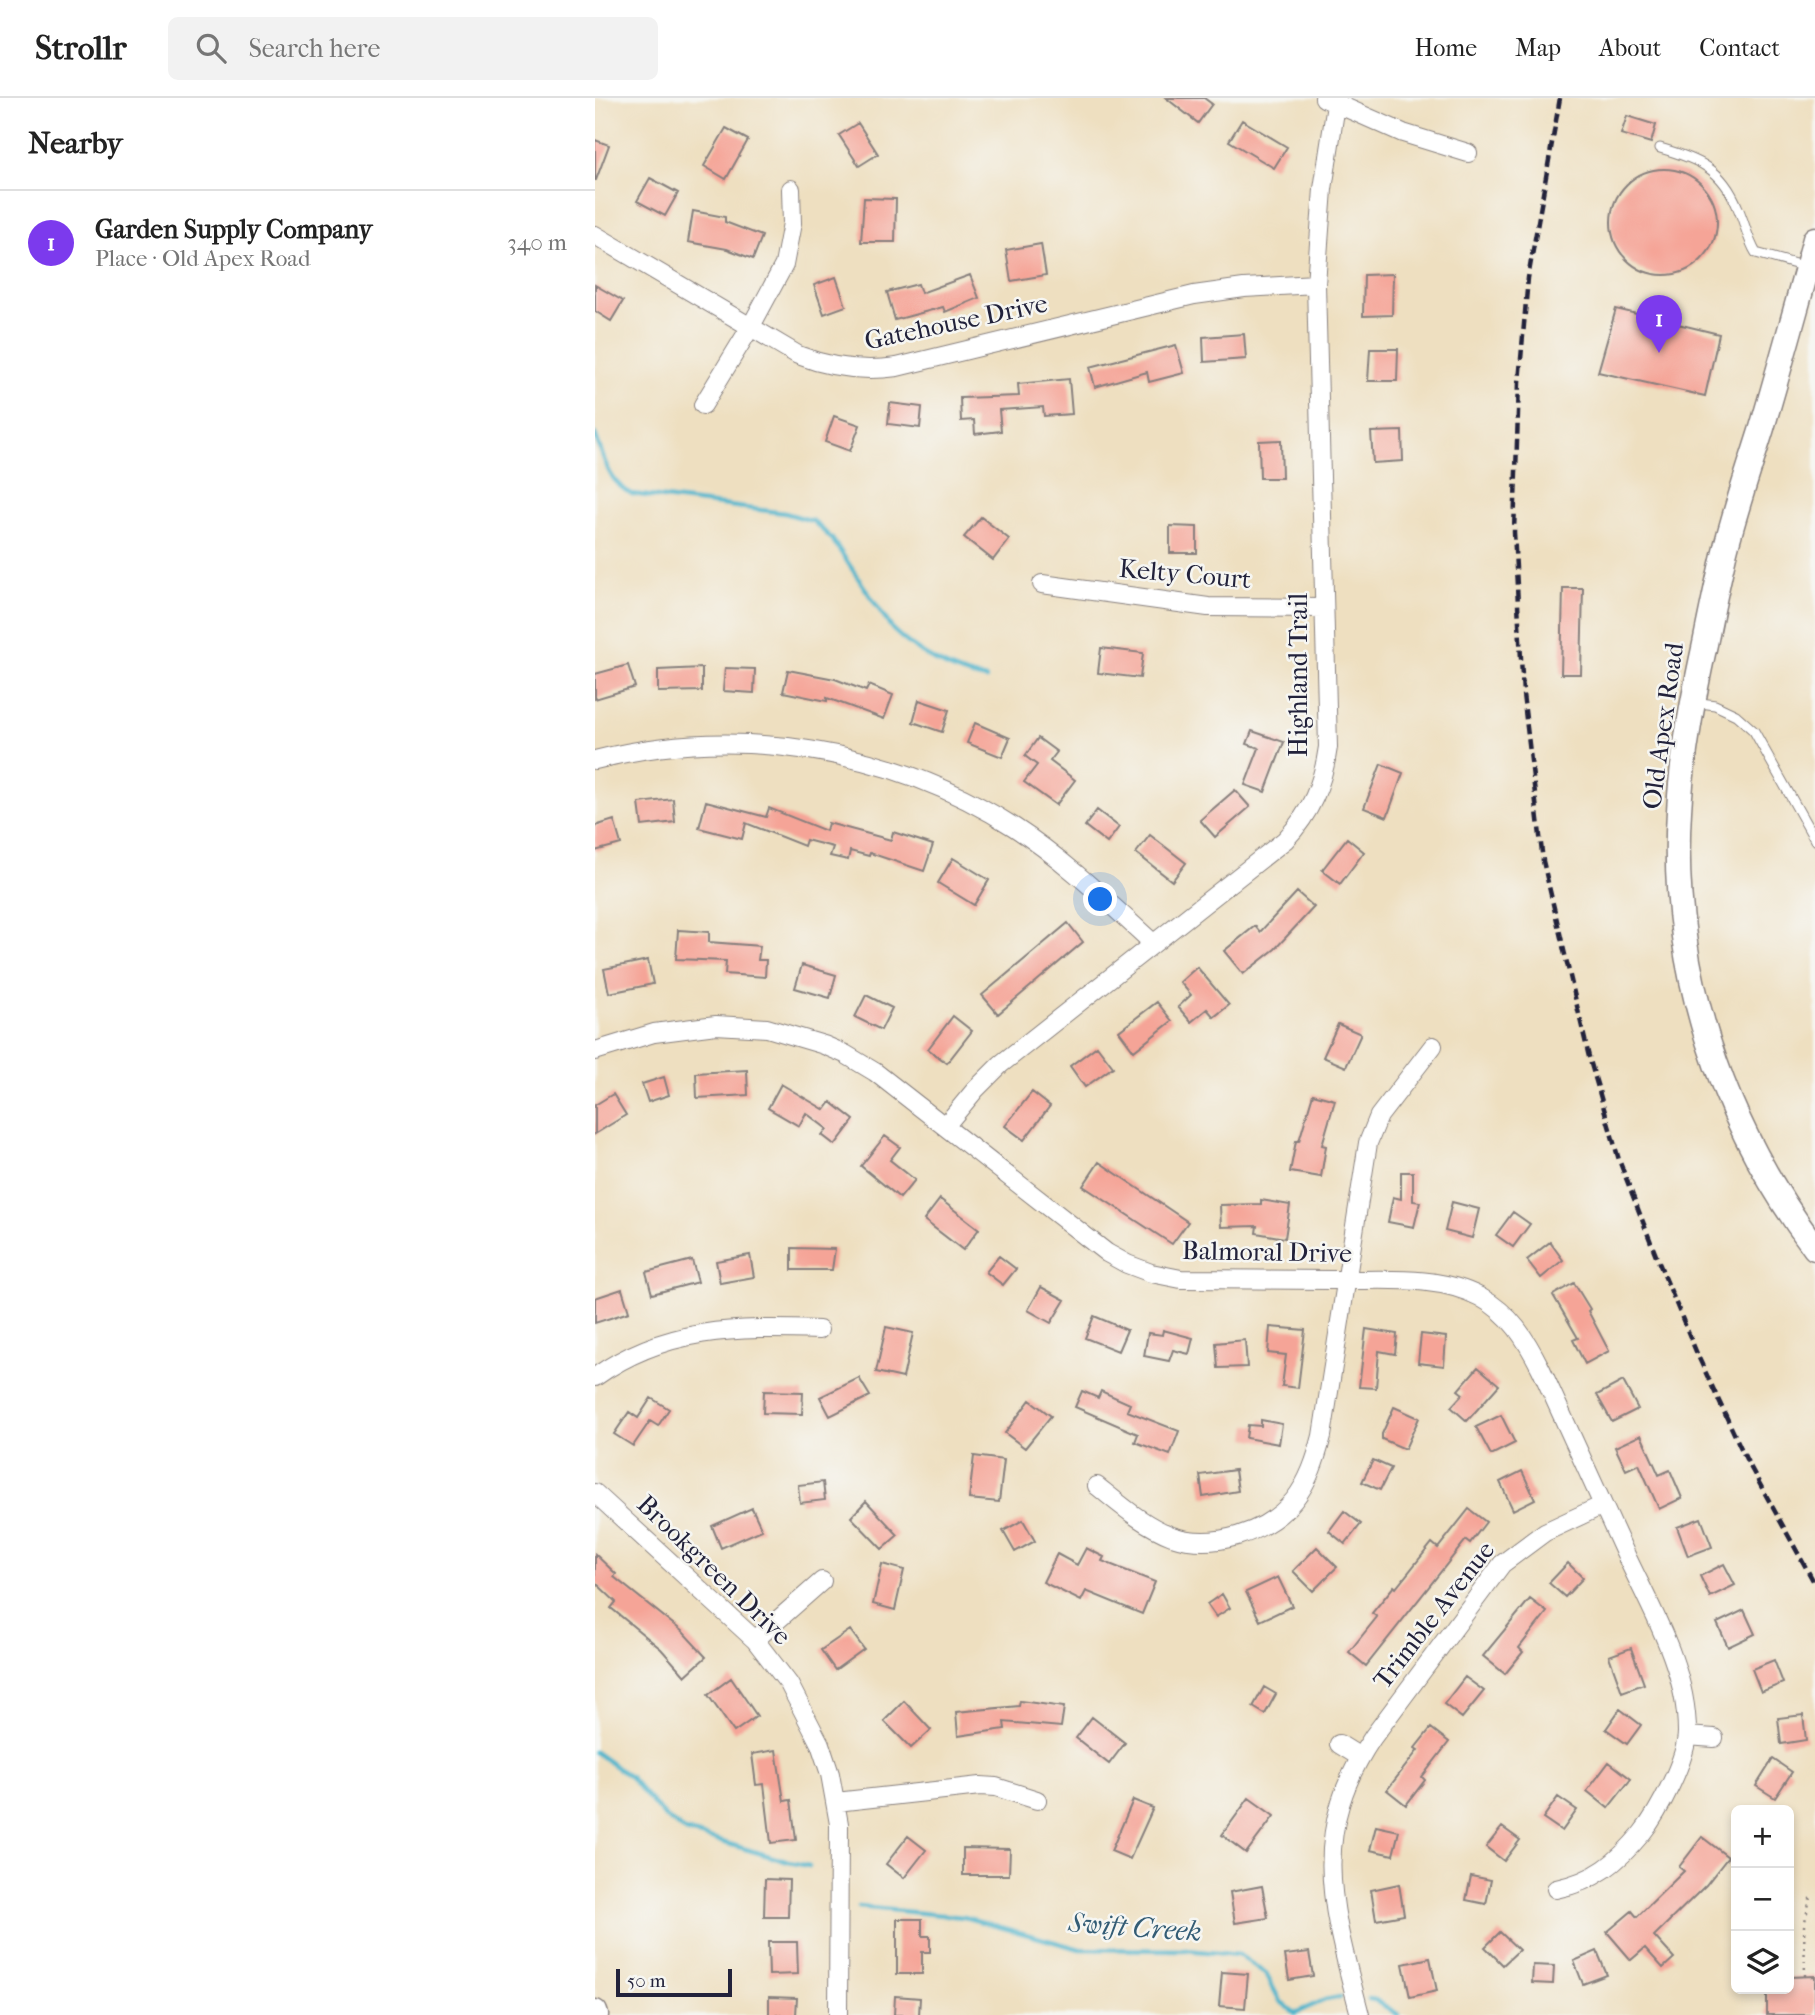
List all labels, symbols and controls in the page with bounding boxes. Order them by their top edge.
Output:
search box [168,17,658,80]
text: Strollr [35,29,126,68]
icon: search [192,29,230,67]
text: Search here [248,33,380,64]
text: Home [1415,34,1477,62]
text: Map [1515,34,1561,62]
text: About [1599,34,1661,62]
text: Contact [1699,34,1780,62]
text: Nearby [28,126,123,161]
text: Garden Supply Company [95,214,372,245]
text: 1 [47,229,55,256]
text: 340 m [507,229,567,256]
text: Place · Old Apex Road [95,245,311,272]
street label: Gatehouse Drive [862,287,1050,357]
pin: 1 [1636,295,1682,353]
street label: Kelty Court [1118,553,1253,595]
street label: Highland Trail [1283,593,1314,757]
street label: Old Apex Road [1636,640,1690,811]
your location [1083,882,1117,916]
street label: Balmoral Drive [1182,1235,1352,1269]
street label: Brookgreen Drive [631,1489,798,1651]
street label: Trimble Avenue [1367,1535,1501,1695]
map controls [1731,1805,1794,1994]
button: + [1731,1805,1794,1868]
button: − [1731,1868,1794,1931]
water label: Swift Creek [1066,1906,1203,1948]
button: layers [1731,1931,1794,1994]
scale bar [616,1966,731,1998]
text: 50 m [627,1970,666,1992]

